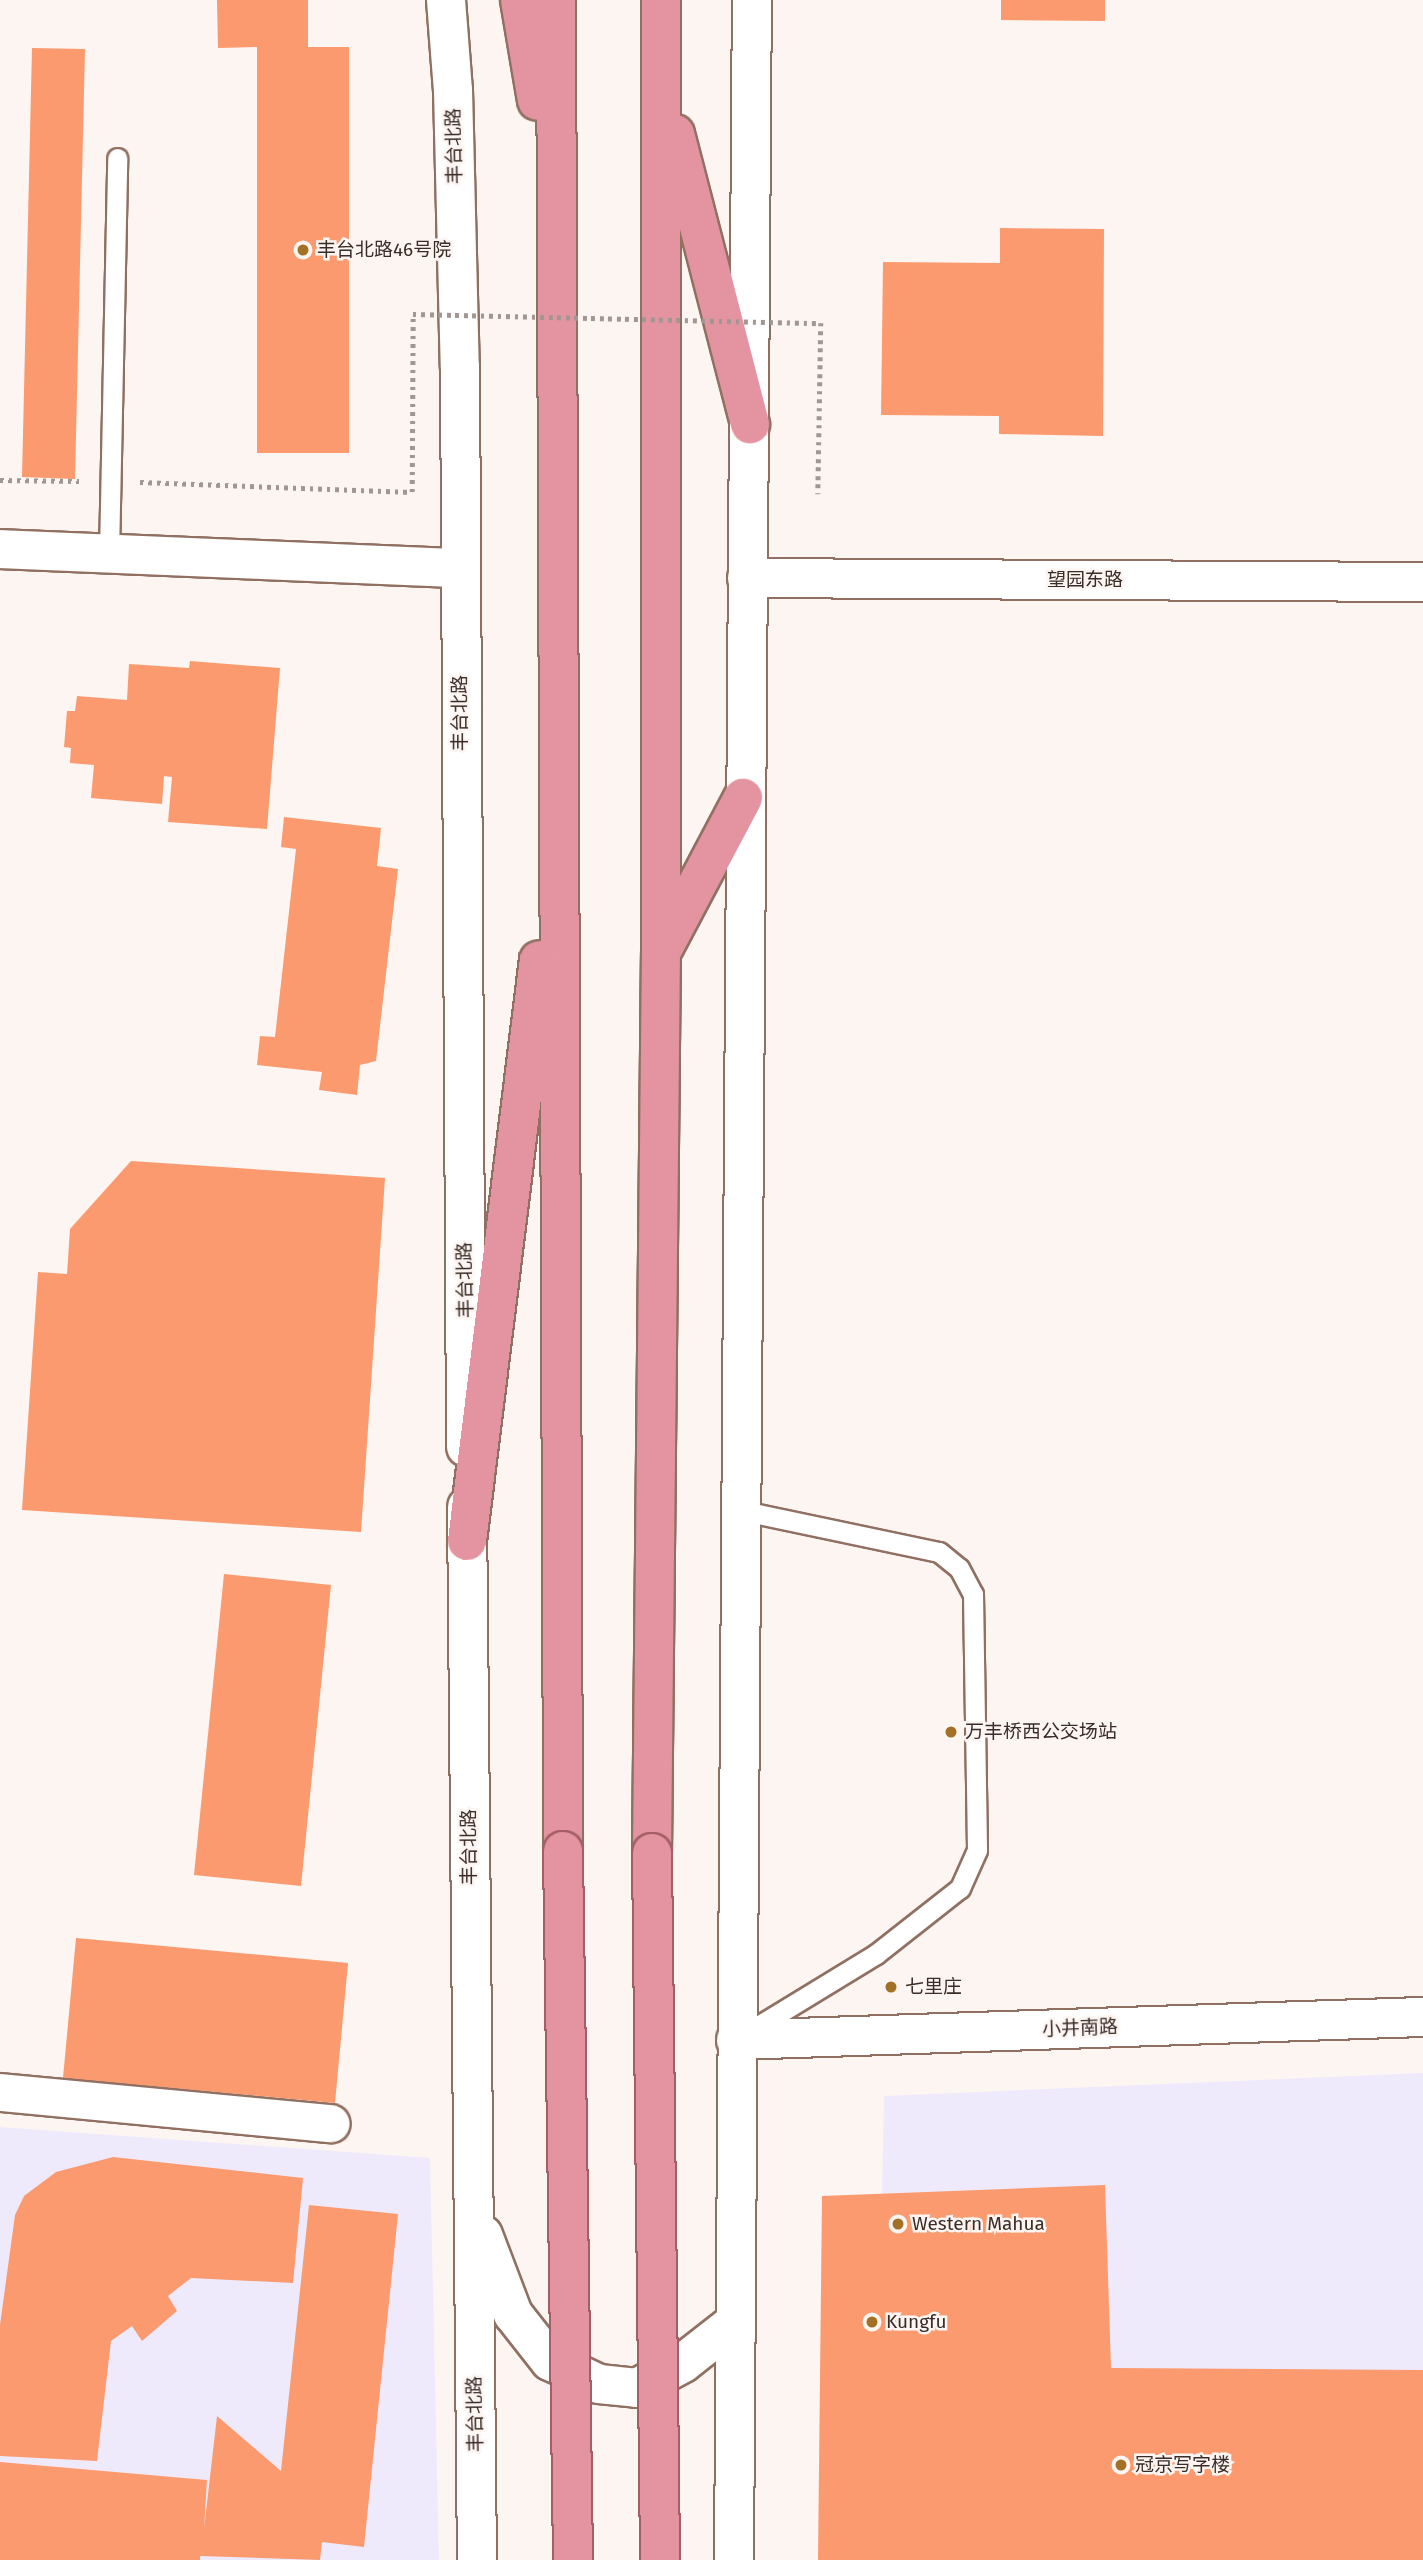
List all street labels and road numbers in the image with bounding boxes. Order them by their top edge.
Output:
street label: 丰台北路 [442,108,466,184]
street label: 望园东路 [1047,569,1123,591]
street label: 丰台北路 [449,675,471,751]
street label: 丰台北路 [453,1242,477,1318]
street label: 丰台北路 [458,1809,480,1885]
street label: 小井南路 [1042,2015,1118,2041]
street label: 丰台北路 [463,2376,487,2452]

